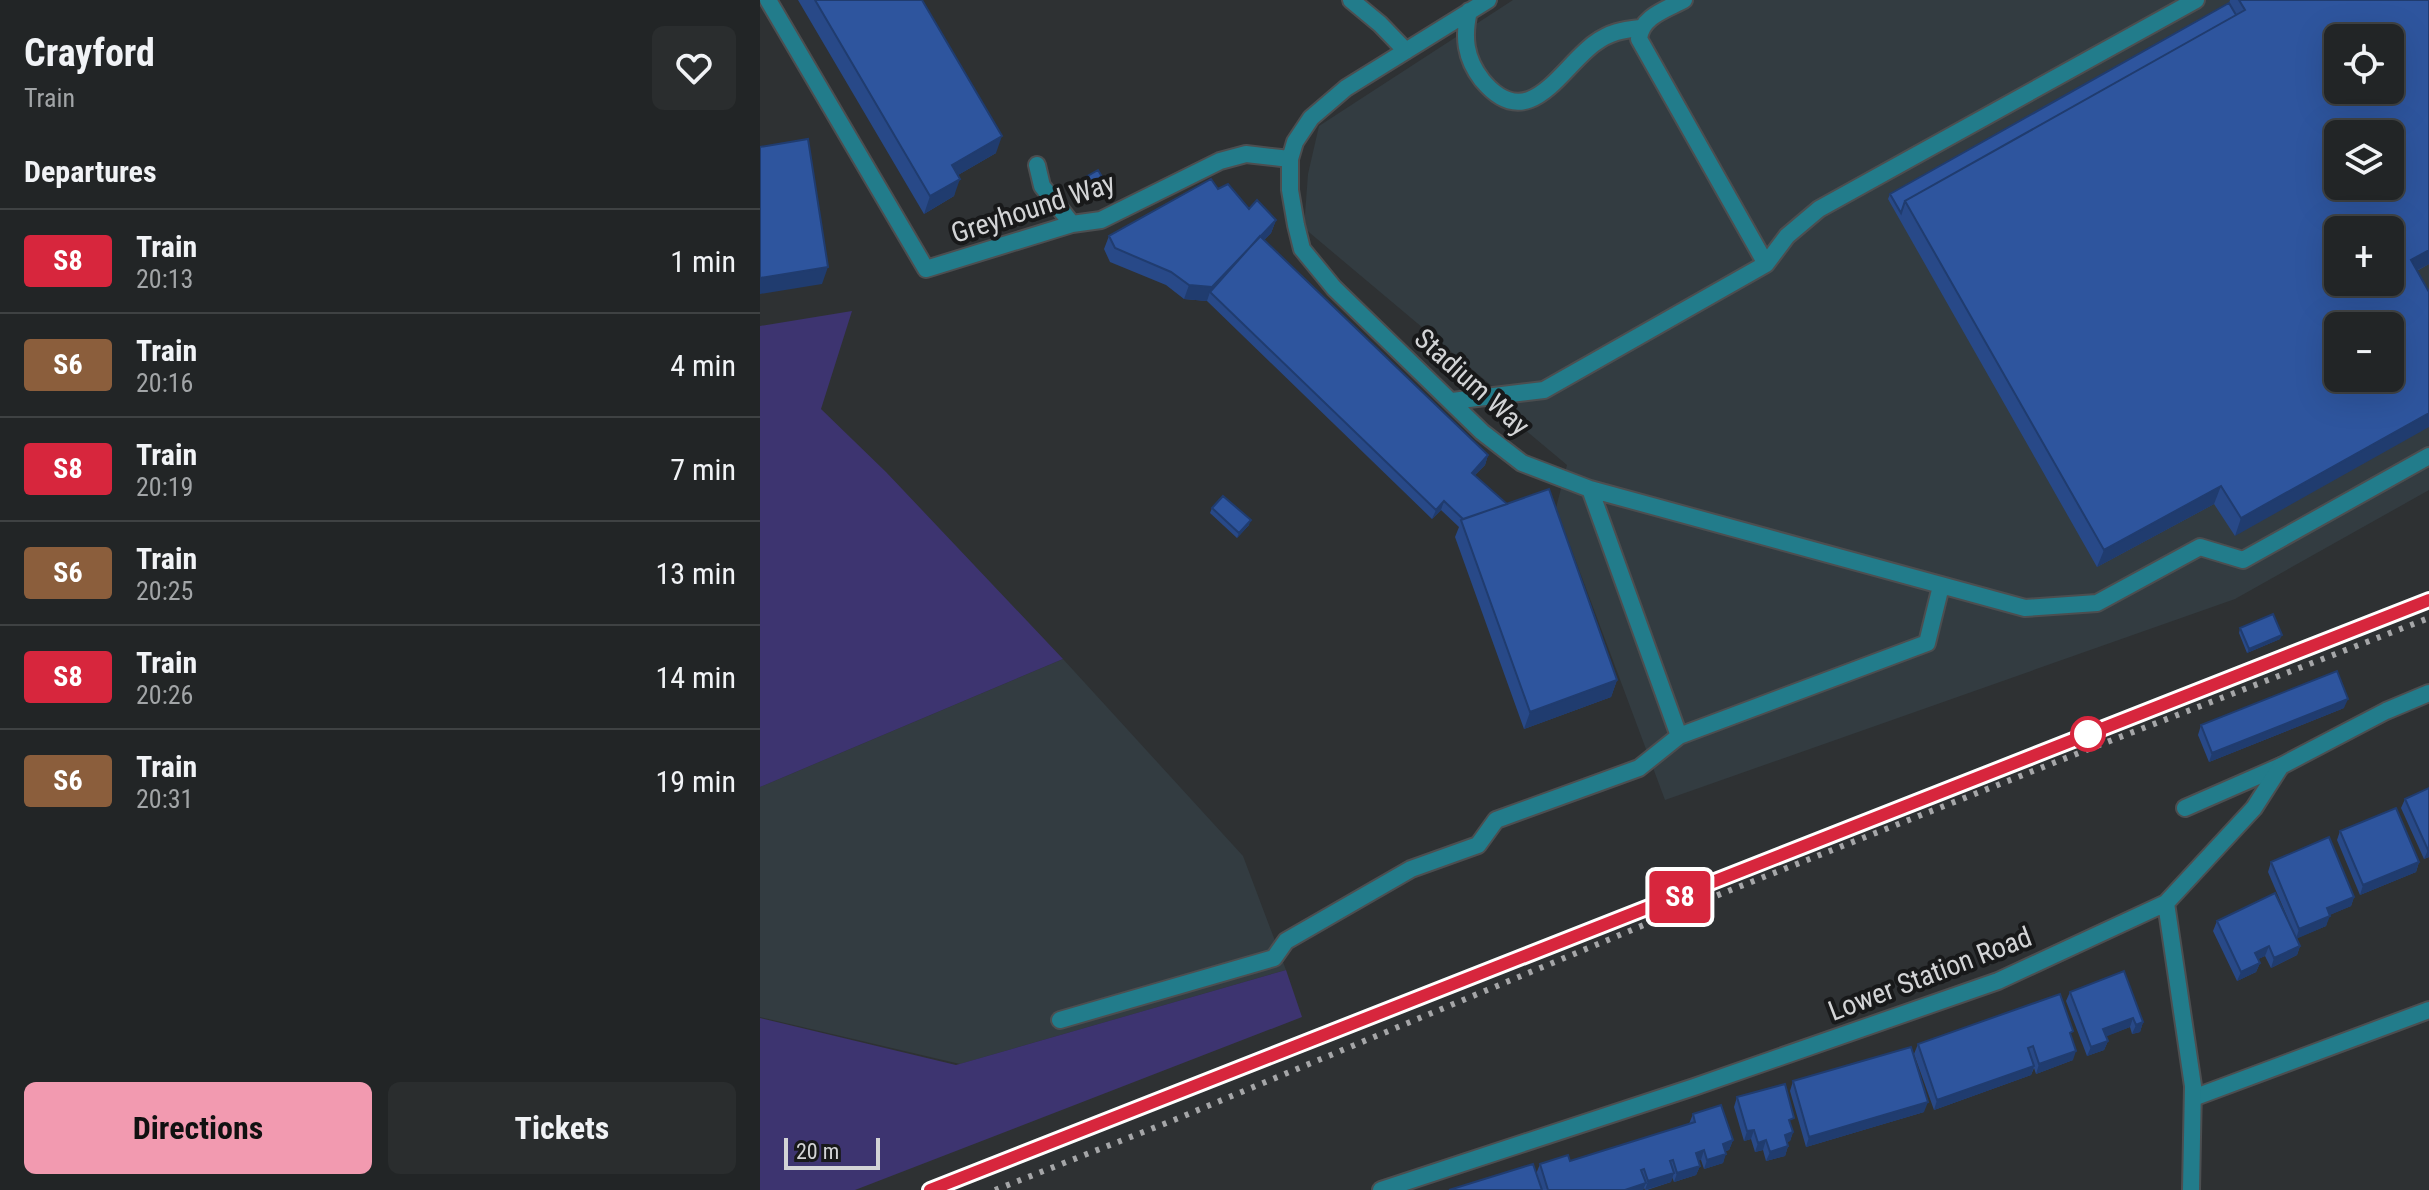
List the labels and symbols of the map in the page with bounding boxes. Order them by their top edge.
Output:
street label: Greyhound Way [947,166,1119,250]
street label: Stadium Way [1408,322,1537,442]
unlabelled marker [2071,717,2105,751]
line badge: S8 [1644,871,1716,923]
street label: Lower Station Road [1824,920,2036,1028]
scale bar [784,1134,880,1170]

